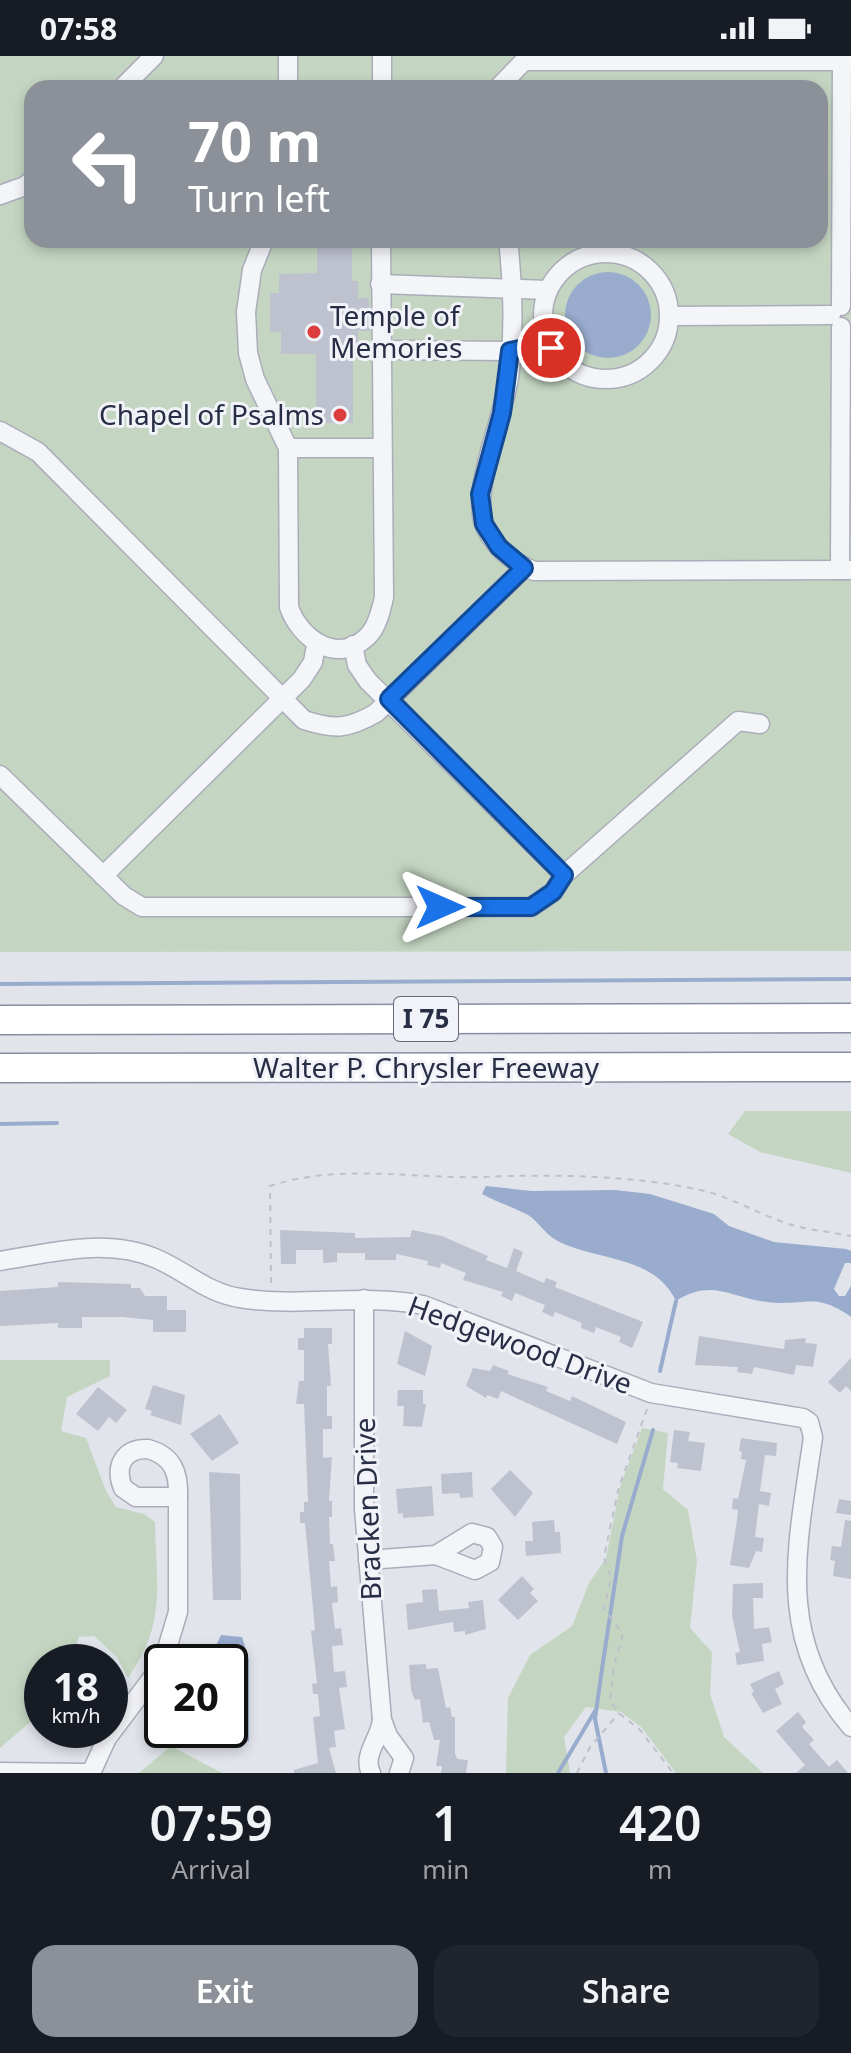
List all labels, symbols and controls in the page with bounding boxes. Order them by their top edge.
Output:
text: 07:58 [40,8,117,49]
text: 70 m [188,102,321,178]
icon: left [56,112,160,216]
text: Turn left [188,174,330,223]
place label: Temple of Memories [330,296,462,366]
pin [517,314,585,382]
marker: Temple of Memories [305,323,323,341]
icon: arrive [529,326,573,370]
place label: Chapel of Psalms [99,395,324,433]
marker: Chapel of Psalms [331,406,349,424]
position arrow [398,865,482,949]
road number: I 75 [394,997,458,1041]
street label: Walter P. Chrysler Freeway [253,1048,600,1086]
street label: Hedgewood Drive [403,1286,638,1402]
street label: Bracken Drive [345,1417,389,1601]
speed limit sign: 20 [144,1644,248,1748]
text: 18 [53,1658,99,1713]
text: km/h [51,1702,101,1729]
text: 07:59 [150,1790,273,1855]
text: 1 [432,1790,460,1855]
text: 420 [619,1790,701,1855]
text: Arrival [171,1851,251,1887]
text: min [422,1851,469,1887]
text: m [648,1851,672,1887]
button: Exit [32,1945,418,2037]
button: Share [434,1945,819,2037]

